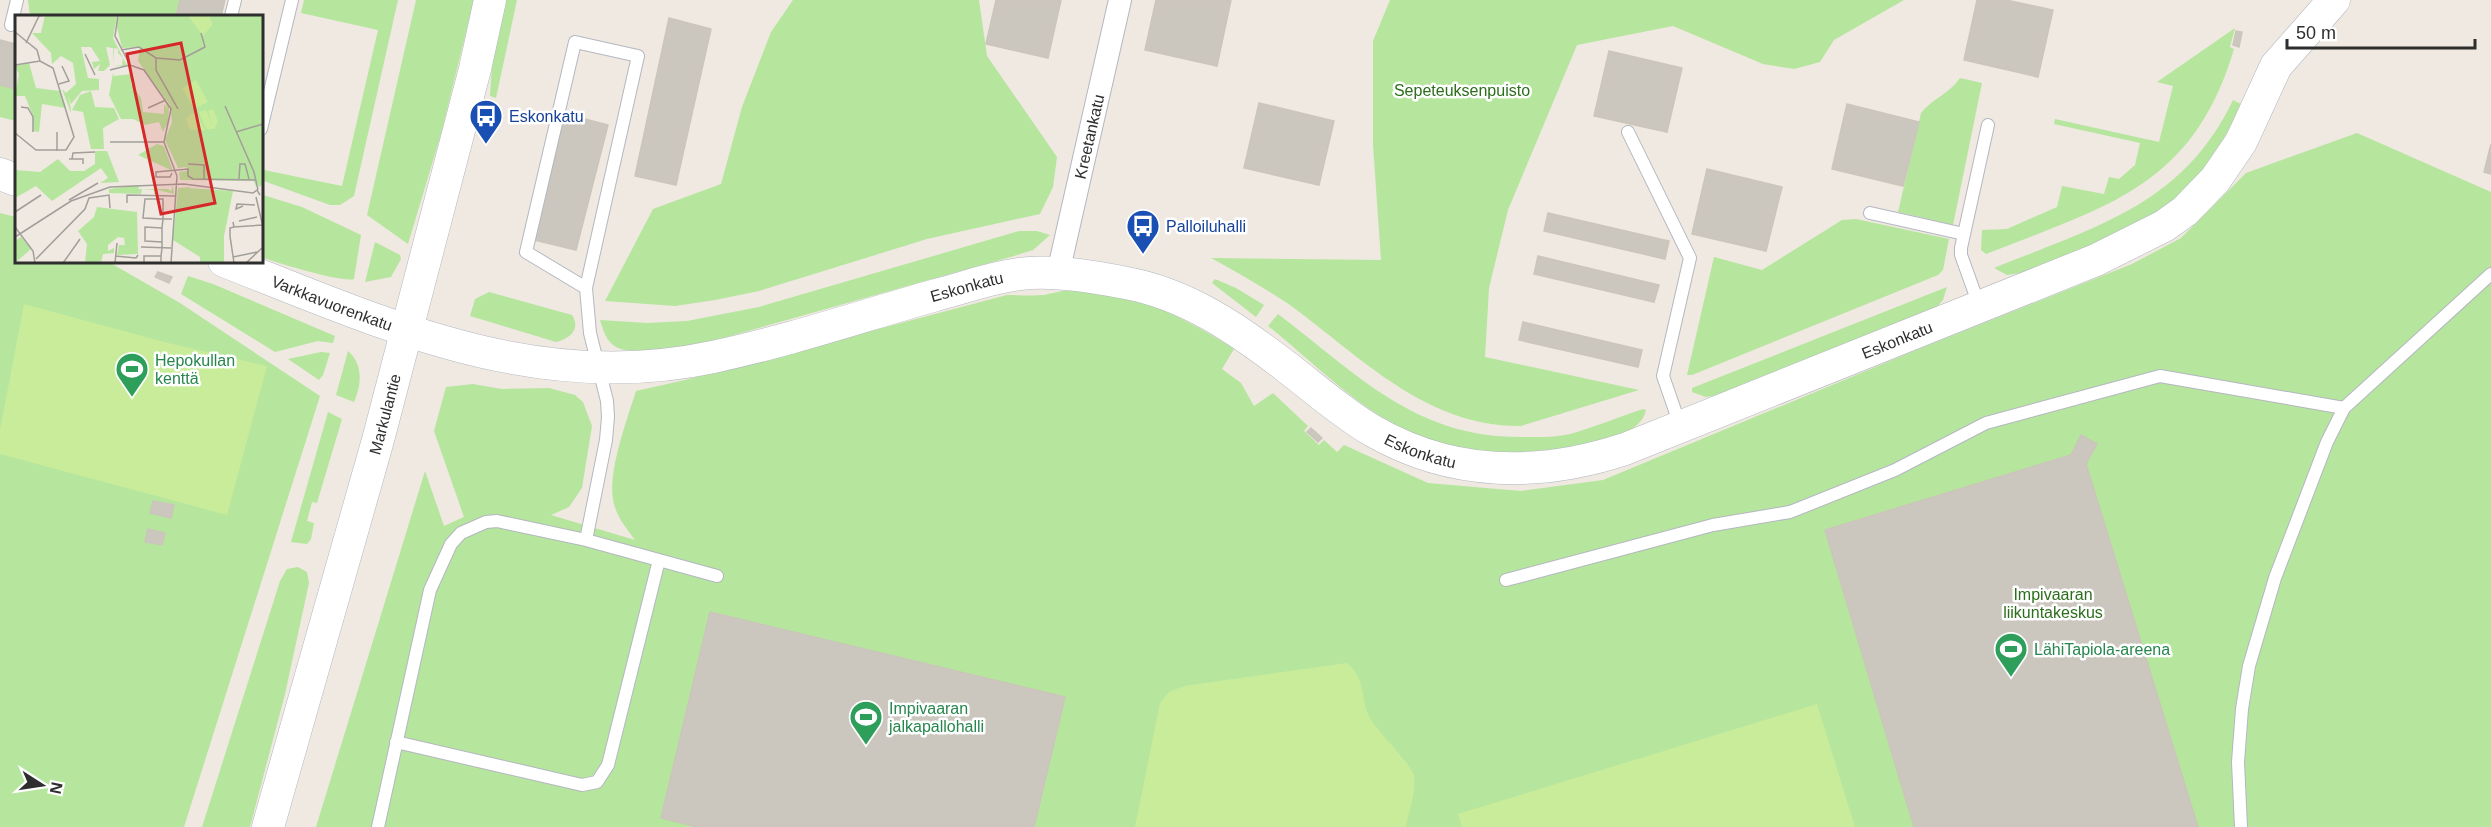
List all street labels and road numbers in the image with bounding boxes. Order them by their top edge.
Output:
street label: Kreetankatu [1072,93,1107,181]
street label: Eskonkatu [928,269,1005,305]
street label: Varkkavuorenkatu [269,273,395,334]
street label: Eskonkatu [1859,319,1935,362]
street label: Markulantie [366,372,404,457]
street label: Eskonkatu [1382,431,1458,471]

